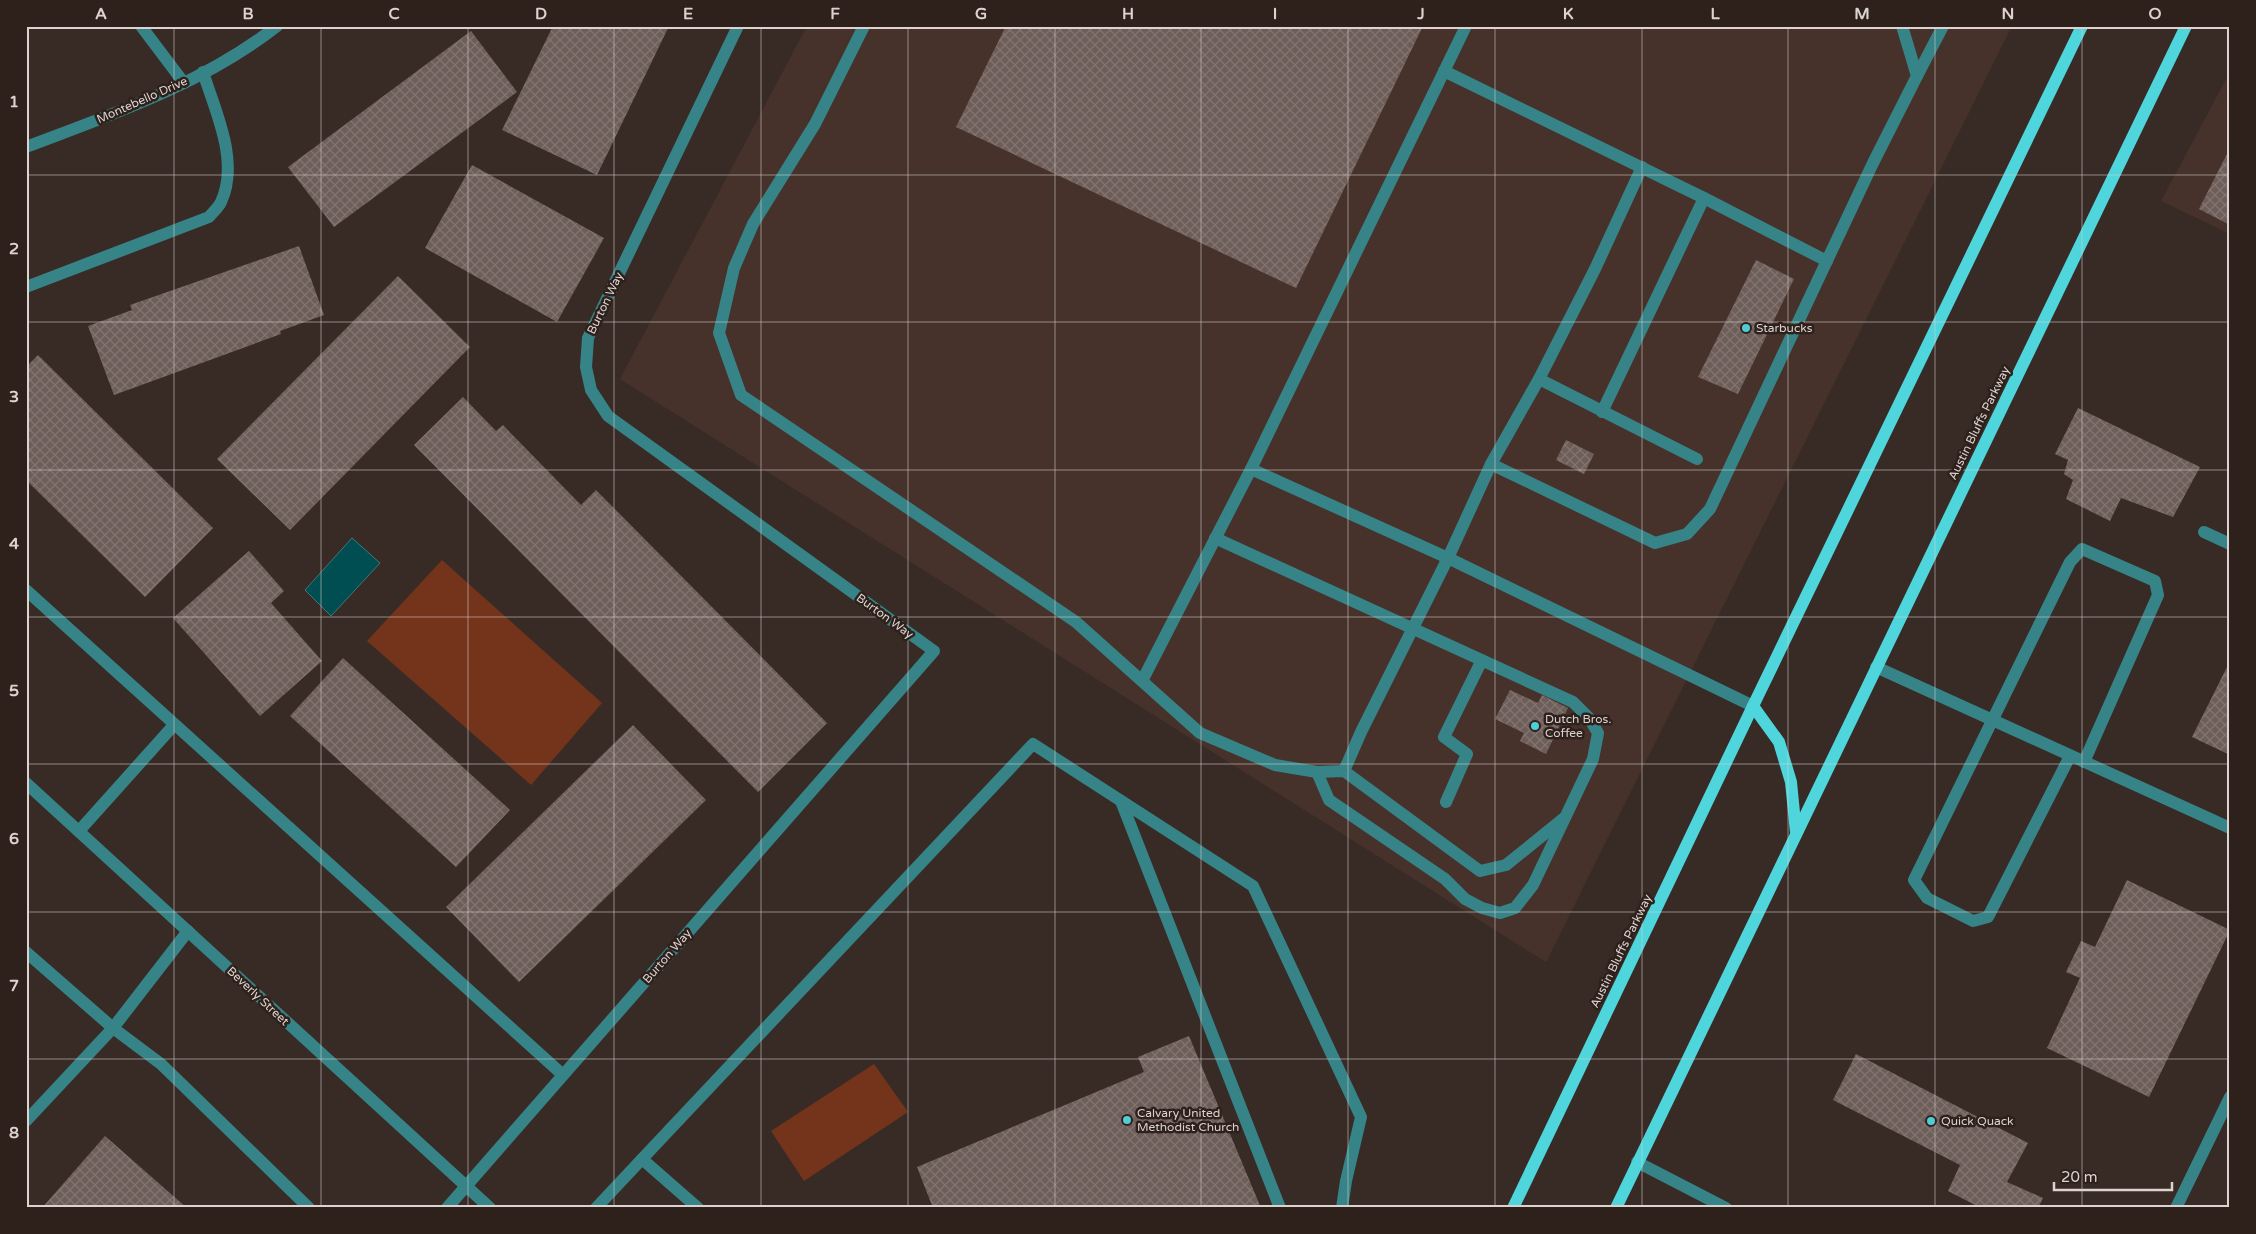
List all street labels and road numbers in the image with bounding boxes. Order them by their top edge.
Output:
street label: Montebello Drive [95,74,190,126]
street label: Burton Way [584,269,626,336]
street label: Austin Bluffs Parkway [1945,363,2013,482]
street label: Burton Way [854,591,917,642]
street label: Austin Bluffs Parkway [1587,891,1655,1010]
street label: Burton Way [640,926,695,986]
street label: Beverly Street [224,964,292,1029]

